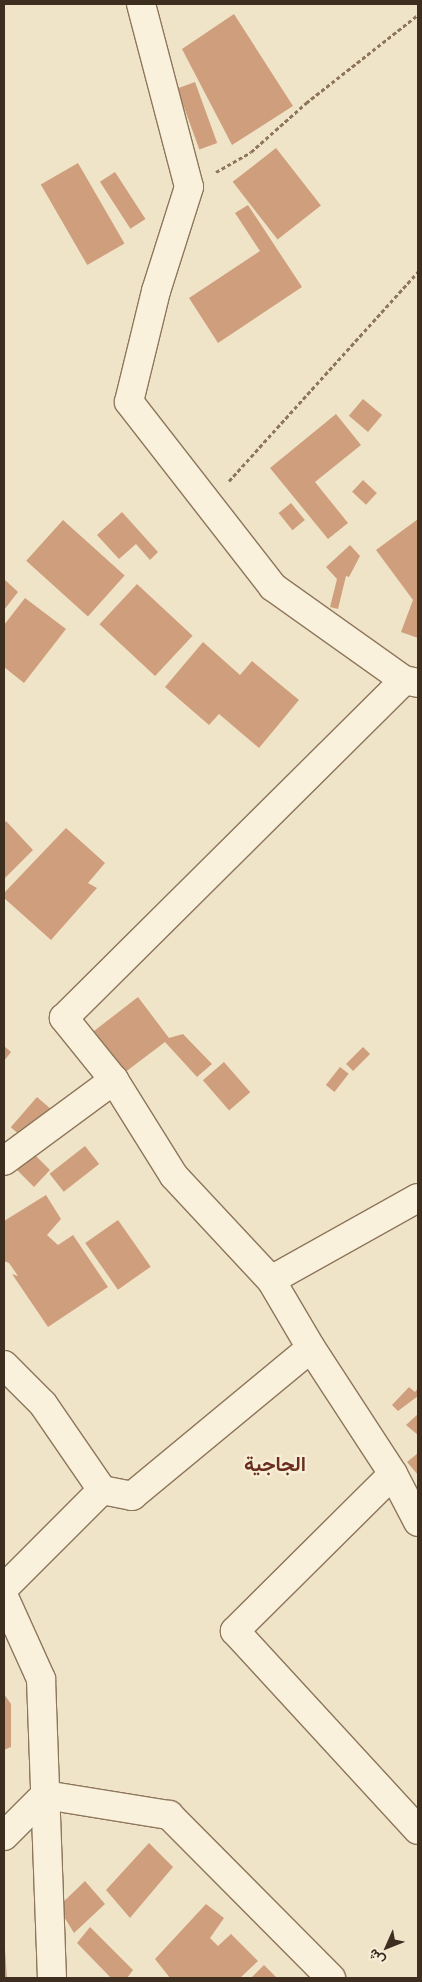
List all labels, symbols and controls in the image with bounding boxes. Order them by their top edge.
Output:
district label: الجاجية [244,1452,306,1476]
north arrow [362,1922,412,1972]
text: ش [365,1946,388,1969]

